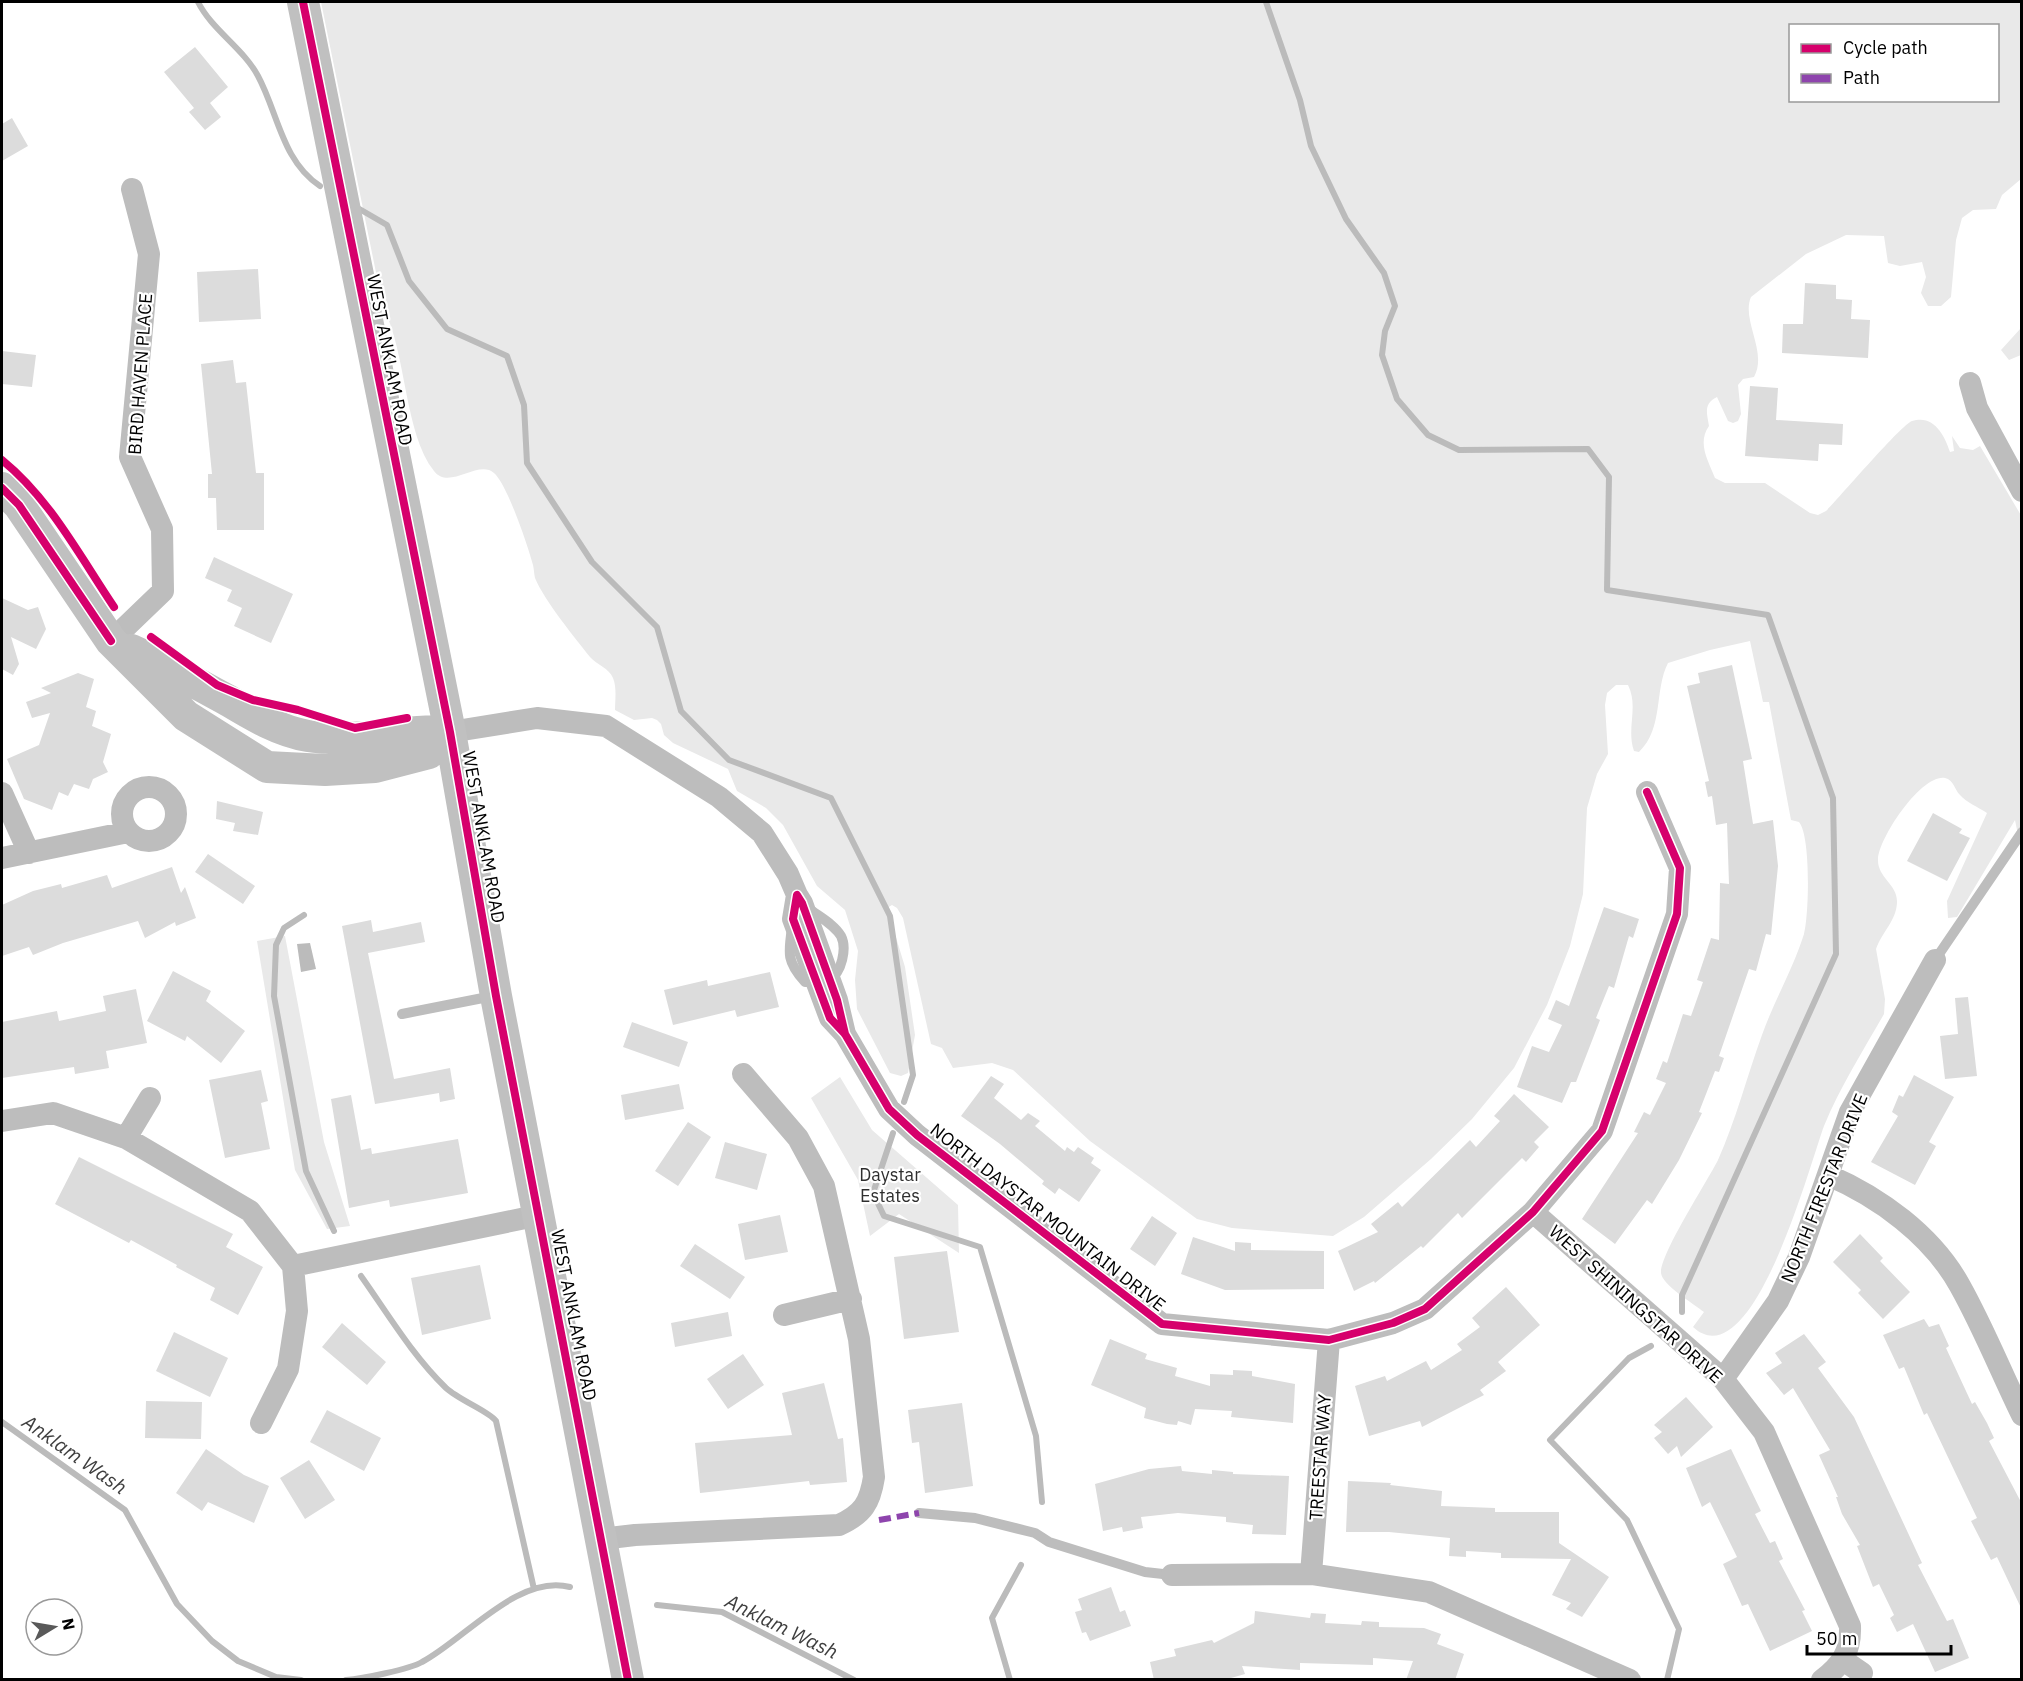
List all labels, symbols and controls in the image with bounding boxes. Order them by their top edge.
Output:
legend [1789,24,1999,102]
text: Cycle path [1843,36,1928,59]
text: Path [1843,66,1880,89]
street label: WEST ANKLAM ROAD [362,272,418,448]
street label: BIRD HAVEN PLACE [123,292,157,456]
street label: WEST ANKLAM ROAD [458,749,510,925]
street label: NORTH FIRESTAR DRIVE [1775,1090,1873,1286]
street label: NORTH DAYSTAR MOUNTAIN DRIVE [926,1118,1170,1316]
park label: Daystar Estates [859,1163,921,1207]
street label: WEST SHININGSTAR DRIVE [1544,1220,1728,1388]
street label: WEST ANKLAM ROAD [546,1227,602,1403]
street label: TREESTAR WAY [1304,1393,1336,1521]
water label: Anklam Wash [16,1407,133,1500]
water label: Anklam Wash [720,1587,843,1665]
north arrow [24,1597,84,1657]
text: N [58,1617,80,1632]
scale bar [1807,1618,1951,1656]
text: 50 m [1816,1627,1858,1650]

